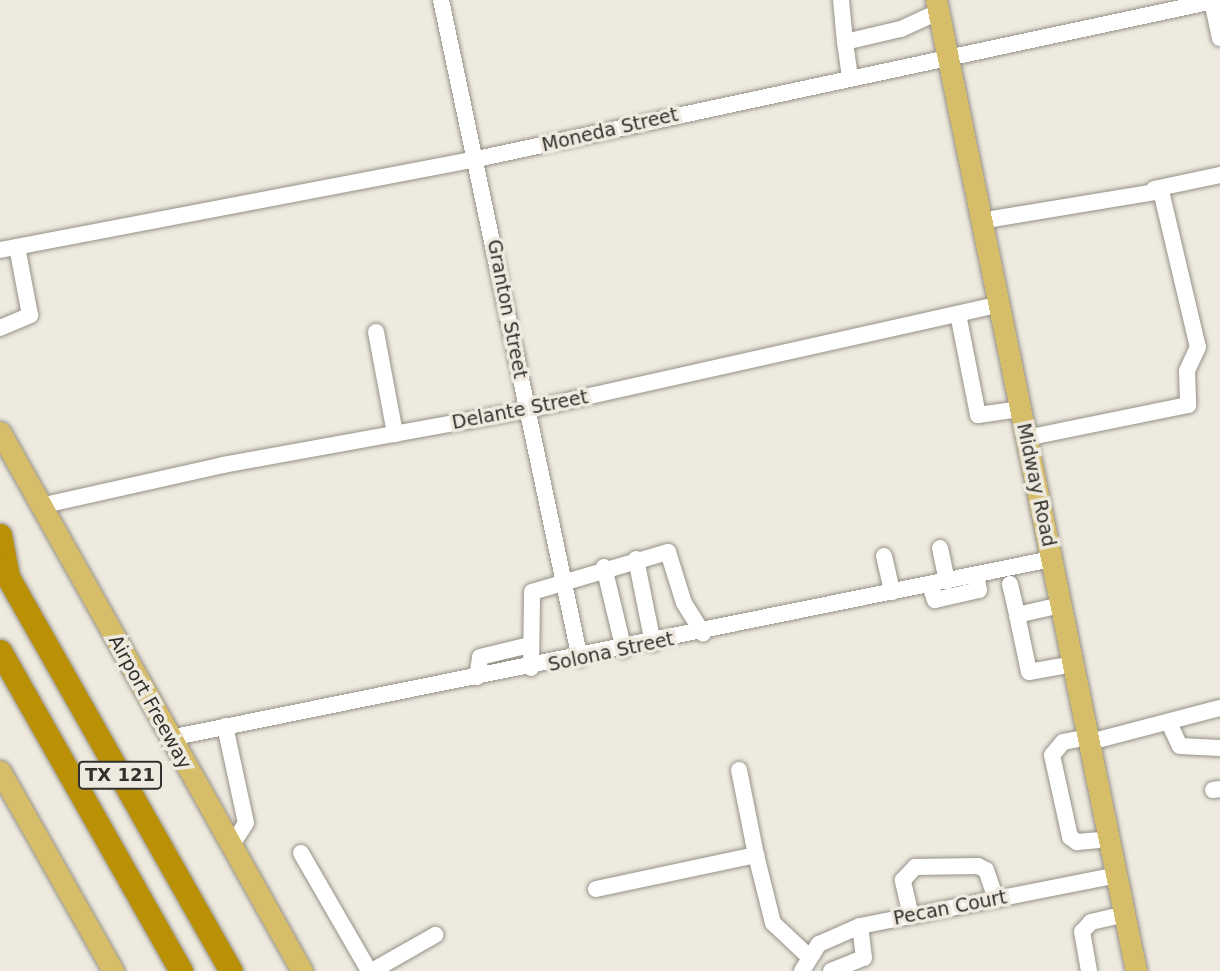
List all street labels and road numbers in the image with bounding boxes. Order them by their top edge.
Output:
street label: Moneda Street [540,103,680,157]
street label: Granton Street [482,238,532,380]
street label: Delante Street [450,386,590,434]
street label: Midway Road [1012,421,1060,549]
street label: Solona Street [546,628,676,676]
street label: Airport Freeway [104,631,196,773]
road number: TX 121 [78,760,162,790]
street label: Pecan Court [891,886,1009,930]

